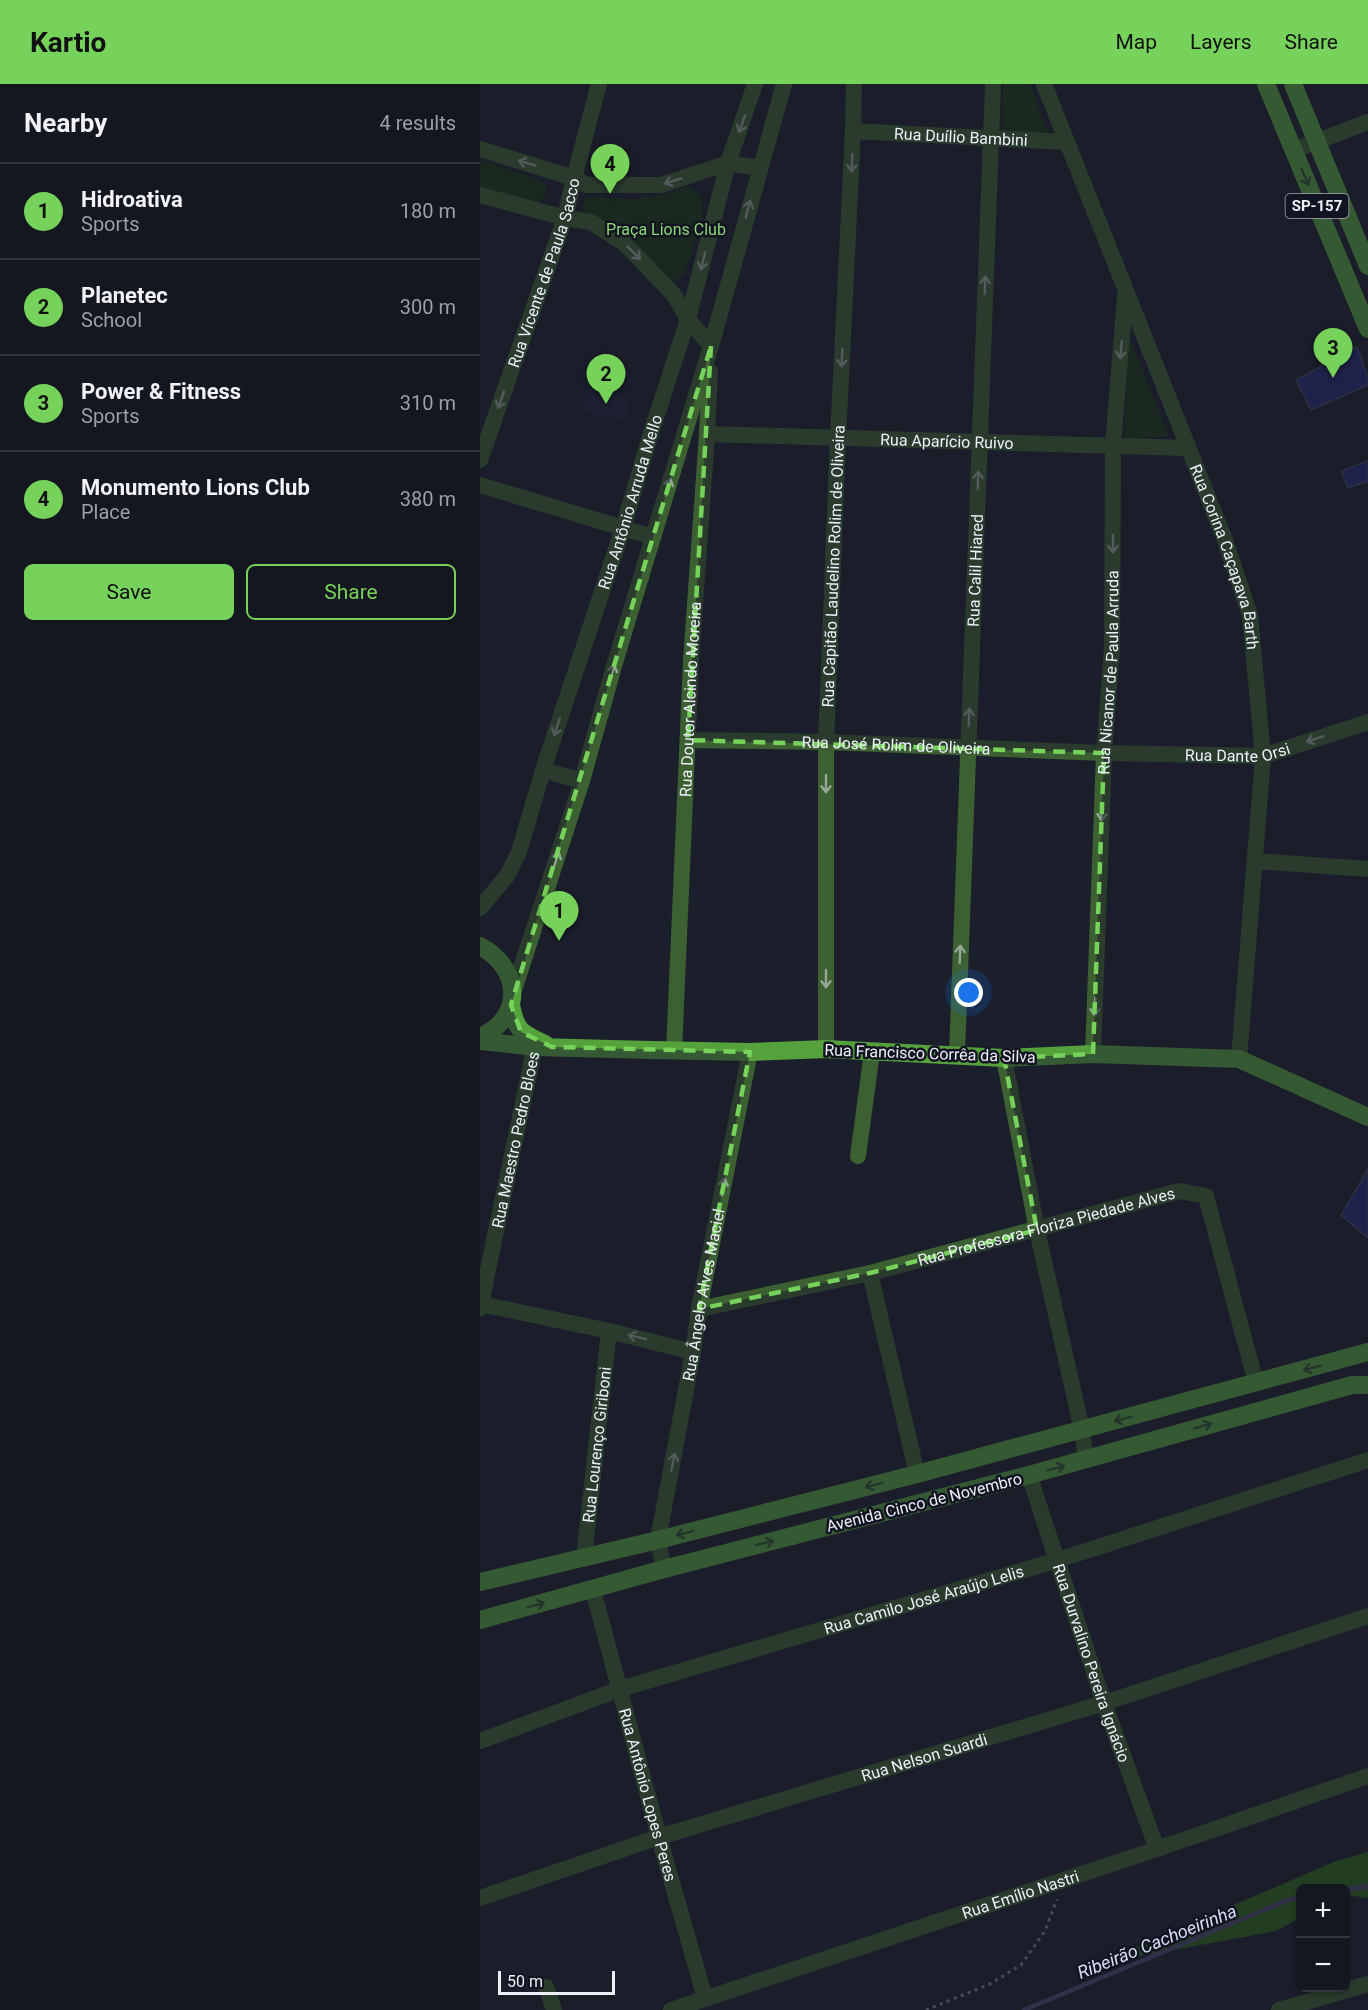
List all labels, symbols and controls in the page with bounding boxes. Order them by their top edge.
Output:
text: Kartio [30,26,106,59]
text: Map [1115,30,1157,54]
text: Layers [1190,30,1251,54]
text: Share [1284,30,1338,54]
text: Nearby [24,108,107,138]
text: 4 results [380,111,456,135]
one-way arrow [735,114,746,133]
street label: Rua Duílio Bambini [894,124,1028,150]
pin: 4 [590,144,630,194]
one-way arrow [846,153,857,173]
one-way arrow [518,157,537,168]
one-way arrow [1300,167,1311,185]
street label: Rua Vicente de Paula Sacco [504,176,584,370]
one-way arrow [664,176,683,187]
text: Hidroativa [81,187,183,212]
road number: SP-157 [1286,194,1348,218]
text: 1 [38,199,49,223]
text: 180 m [400,199,456,223]
one-way arrow [743,200,754,219]
text: Sports [81,212,140,236]
park label: Praça Lions Club [606,220,726,239]
one-way arrow [626,246,641,261]
one-way arrow [697,251,709,270]
one-way arrow [980,276,991,296]
text: Planetec [81,283,168,308]
text: 2 [38,295,49,319]
text: 300 m [400,295,456,319]
text: School [81,308,142,332]
pin: 3 [1314,328,1352,378]
one-way arrow [1115,339,1126,359]
one-way arrow [836,348,847,368]
pin: 2 [586,354,626,404]
text: Power & Fitness [81,379,241,404]
one-way arrow [494,390,505,409]
text: 3 [38,391,49,415]
text: 310 m [400,391,456,415]
text: Sports [81,404,140,428]
street label: Rua Antônio Arruda Mello [594,412,666,592]
street label: Rua Capitão Laudelino Rolim de Oliveira [818,424,849,708]
street label: Rua Aparício Ruivo [880,430,1014,453]
street label: Rua Corina Caçapava Barth [1186,462,1262,650]
one-way arrow [972,471,984,491]
text: Monumento Lions Club [81,475,310,500]
one-way arrow [663,478,674,497]
text: 4 [38,487,49,511]
text: 380 m [400,487,456,511]
text: Place [81,500,130,524]
street label: Rua Calil Hiared [964,514,987,627]
one-way arrow [1107,534,1118,554]
button: Save [24,564,234,620]
button: Share [246,564,456,620]
street label: Rua Nicanor de Paula Arruda [1094,570,1122,775]
street label: Rua Doutor Alcindo Moreira [676,601,705,797]
one-way arrow [607,664,618,683]
one-way arrow [964,707,975,727]
one-way arrow [551,717,562,736]
street label: Rua José Rolim de Oliveira [801,733,991,758]
one-way arrow [1306,734,1325,745]
street label: Rua Dante Orsi [1185,739,1292,766]
one-way arrow [820,773,832,793]
one-way arrow [1096,801,1108,821]
one-way arrow [552,851,563,870]
pin: 1 [540,892,578,941]
one-way arrow [955,944,966,964]
one-way arrow [820,968,832,988]
your location [954,978,983,1007]
one-way arrow [1089,996,1101,1016]
street label: Rua Francisco Corrêa da Silva [824,1040,1036,1067]
street label: Rua Maestro Pedro Bloes [488,1050,543,1230]
one-way arrow [718,1178,729,1198]
street label: Rua Professora Floriza Piedade Alves [916,1184,1177,1270]
street label: Rua Ângelo Alves Maciel [679,1207,729,1383]
one-way arrow [628,1331,647,1343]
one-way arrow [1302,1362,1321,1374]
street label: Rua Lourenço Giriboni [579,1366,615,1524]
one-way arrow [1114,1414,1133,1425]
one-way arrow [1194,1420,1213,1431]
one-way arrow [668,1452,679,1472]
one-way arrow [1046,1461,1065,1473]
street label: Avenida Cinco de Novembro [824,1469,1024,1536]
one-way arrow [865,1479,884,1491]
one-way arrow [676,1527,695,1539]
one-way arrow [755,1537,774,1548]
street label: Rua Durvalino Pereira Ignácio [1049,1561,1134,1765]
street label: Rua Camilo José Araújo Lelis [822,1562,1026,1638]
one-way arrow [526,1598,545,1610]
street label: Rua Antônio Lopes Peres [615,1706,680,1884]
street label: Rua Nelson Suardi [859,1730,990,1786]
street label: Rua Emílio Nastri [959,1867,1082,1923]
map controls [1296,1884,1350,1992]
button: + [1296,1884,1350,1938]
water label: Ribeirão Cachoeirinha [1074,1900,1239,1983]
button: − [1296,1938,1350,1992]
scale bar [498,1968,615,1996]
text: 50 m [507,1972,543,1991]

